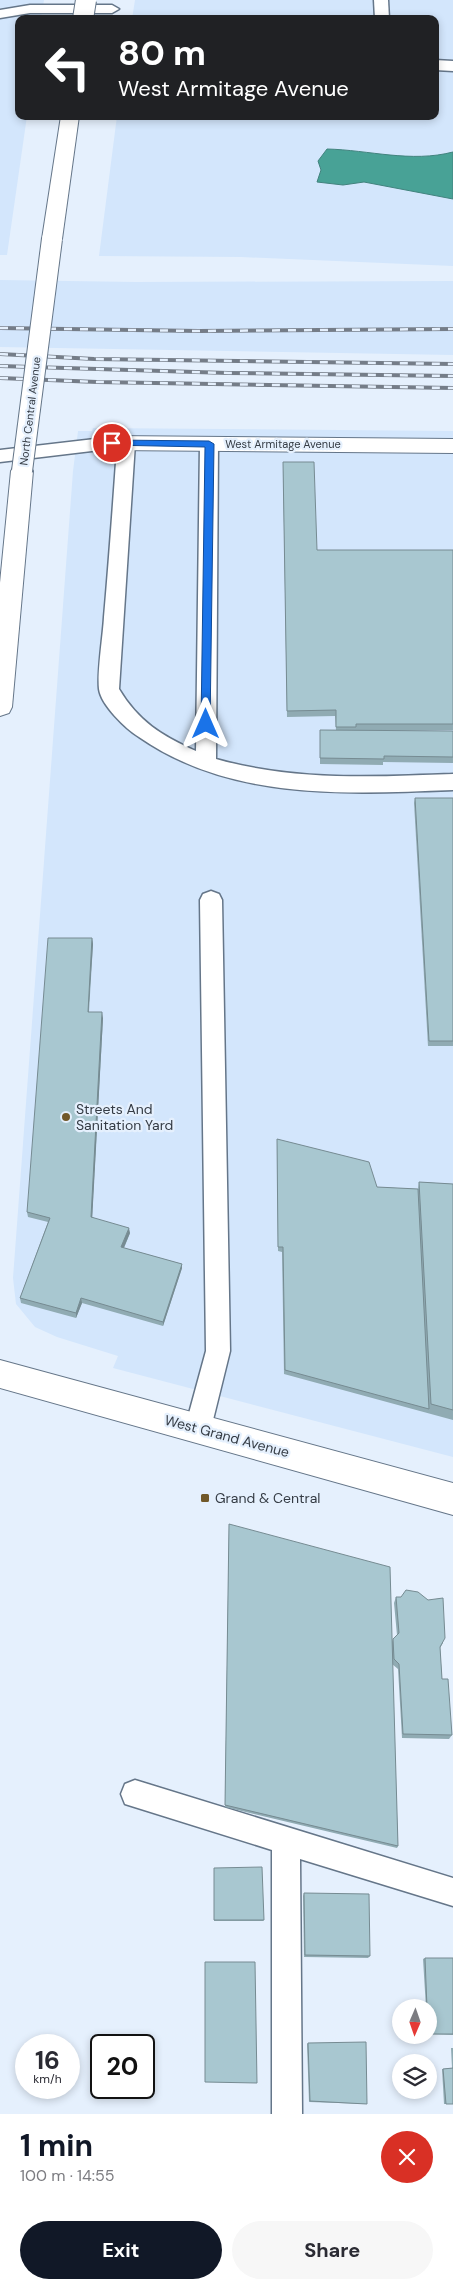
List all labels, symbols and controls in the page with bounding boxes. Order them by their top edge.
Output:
text: 80 m [118,30,206,76]
icon: left [35,35,100,100]
text: West Armitage Avenue [118,74,349,103]
street label: North Central Avenue [16,356,44,466]
pin [91,422,133,464]
icon: arrive [98,429,126,457]
street label: West Armitage Avenue [225,437,341,451]
position arrow [179,697,231,749]
place label: Streets And Sanitation Yard [76,1100,173,1134]
marker: Streets And Sanitation Yard [60,1111,72,1123]
street label: West Grand Avenue [163,1411,291,1461]
place label: Grand & Central [215,1489,320,1507]
marker: Grand & Central [199,1492,211,1504]
north arrow [392,1999,438,2044]
map controls [392,1999,437,2099]
speed limit sign: 20 [90,2034,155,2099]
text: 16 [35,2044,60,2077]
button: layers [392,2054,437,2099]
text: km/h [33,2071,62,2087]
text: 1 min [20,2126,93,2165]
button: close [381,2131,433,2183]
text: 100 m · 14:55 [20,2165,115,2186]
button: Exit [20,2221,222,2279]
button: Share [232,2221,433,2279]

